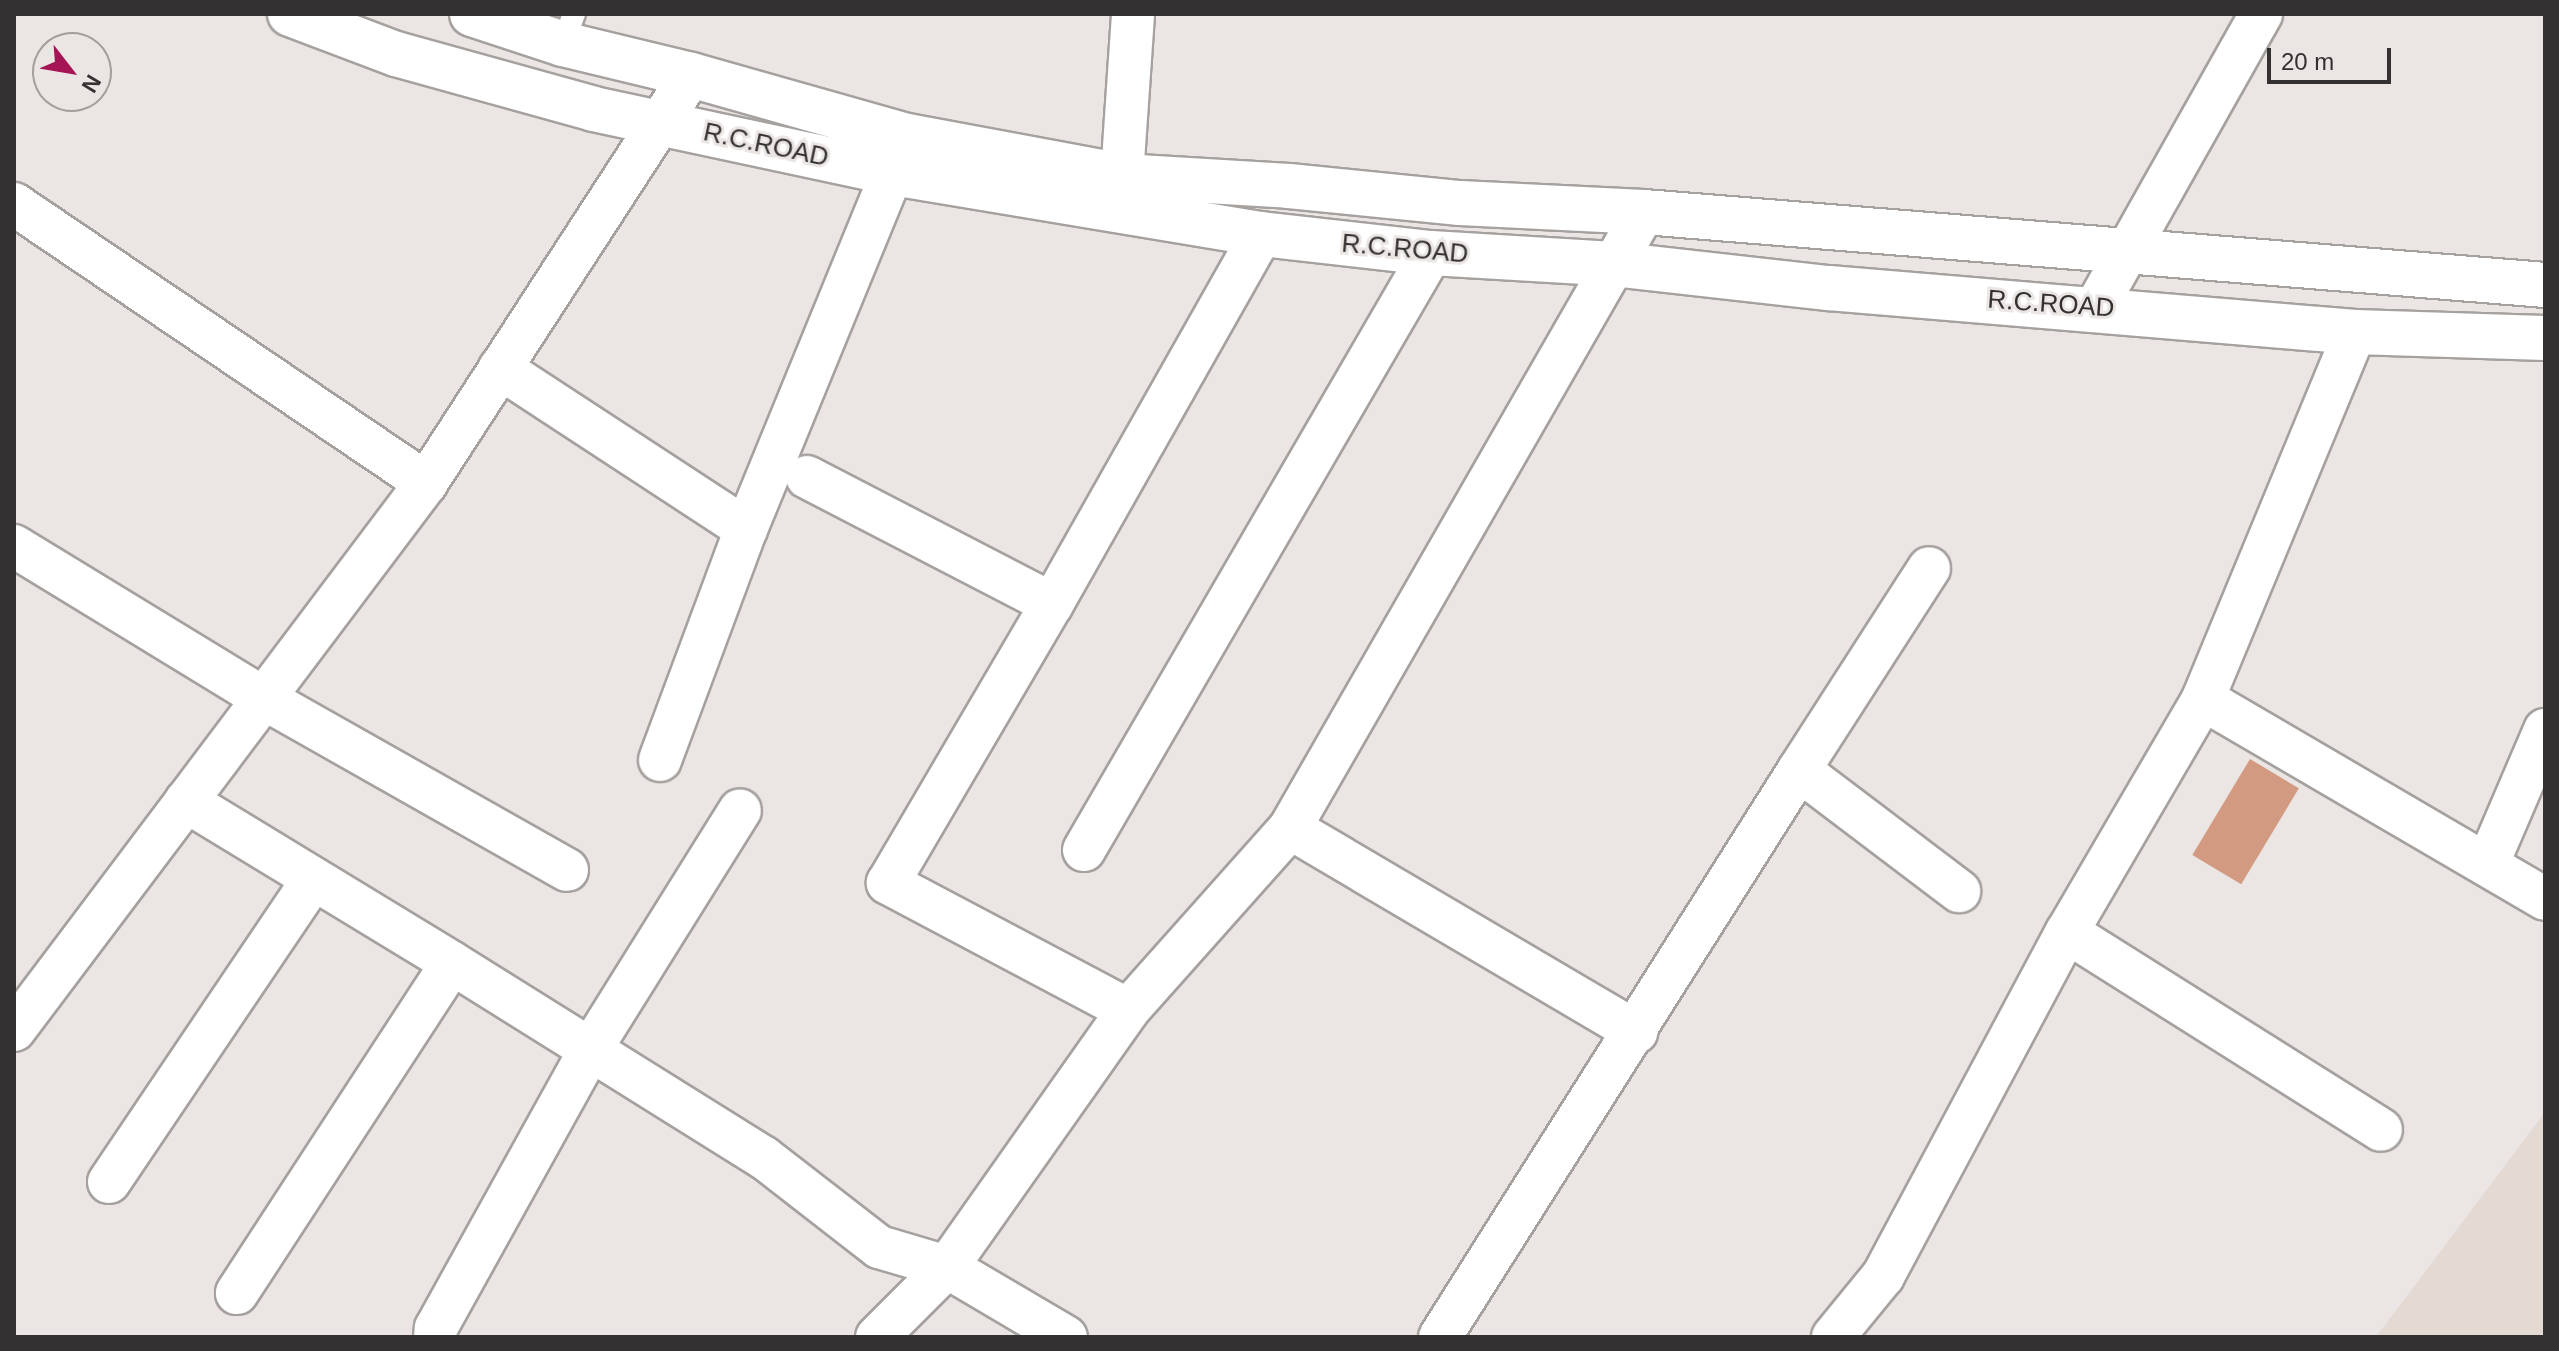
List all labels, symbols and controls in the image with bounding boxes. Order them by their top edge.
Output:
north arrow [32,32,112,112]
scale bar [2271,32,2395,82]
text: 20 m [2281,48,2334,75]
text: N [76,70,106,97]
street label: R.C.ROAD [701,117,831,173]
street label: R.C.ROAD [1340,228,1470,270]
street label: R.C.ROAD [1987,284,2115,324]

